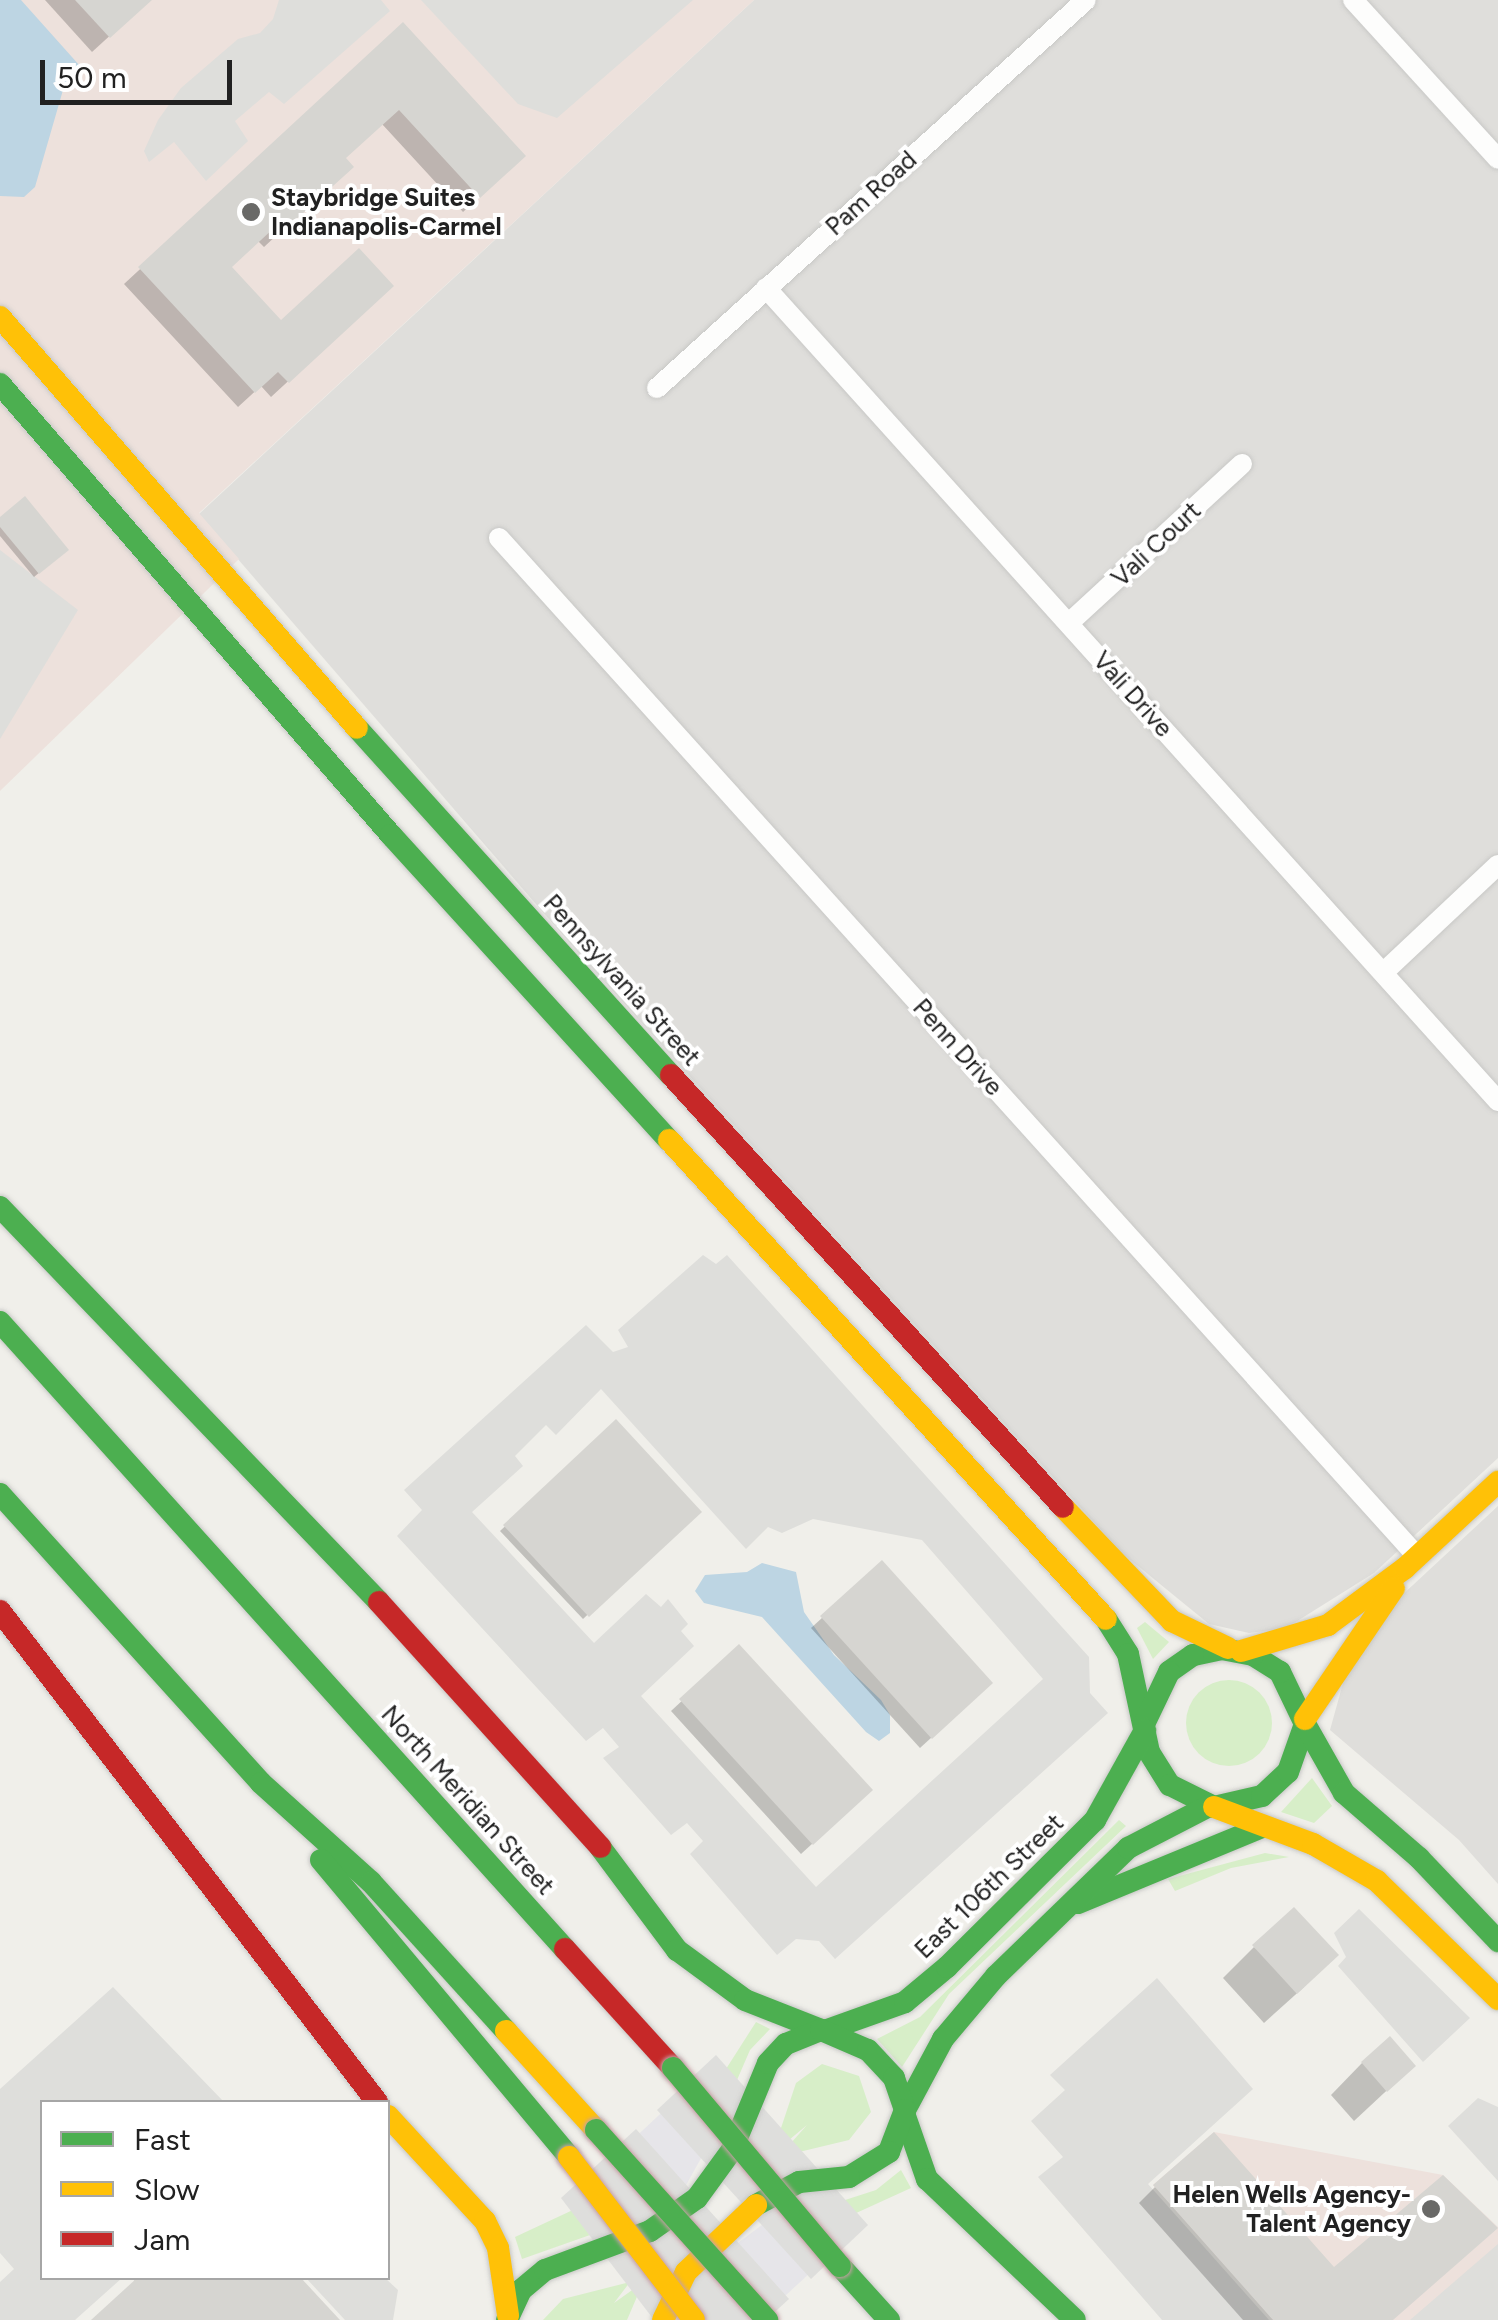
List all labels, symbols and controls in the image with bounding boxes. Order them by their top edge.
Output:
scale bar [45,40,238,102]
text: 50 m [57,59,126,96]
street label: Pam Road [819,144,923,242]
place label: Staybridge Suites Indianapolis-Carmel [271,183,502,242]
marker: Staybridge Suites Indianapolis-Carmel [240,201,262,223]
street label: Vali Court [1105,495,1207,593]
street label: Vali Drive [1087,645,1179,743]
street label: Pennsylvania Street [537,888,707,1072]
street label: Penn Drive [907,992,1009,1102]
street label: North Meridian Street [375,1699,561,1901]
street label: East 106th Street [908,1808,1070,1964]
legend [40,2100,390,2280]
text: Fast [134,2121,191,2158]
text: Slow [134,2171,200,2208]
place label: Helen Wells Agency- Talent Agency [1173,2180,1411,2239]
marker: Helen Wells Agency- Talent Agency [1420,2198,1442,2220]
text: Jam [134,2221,190,2258]

